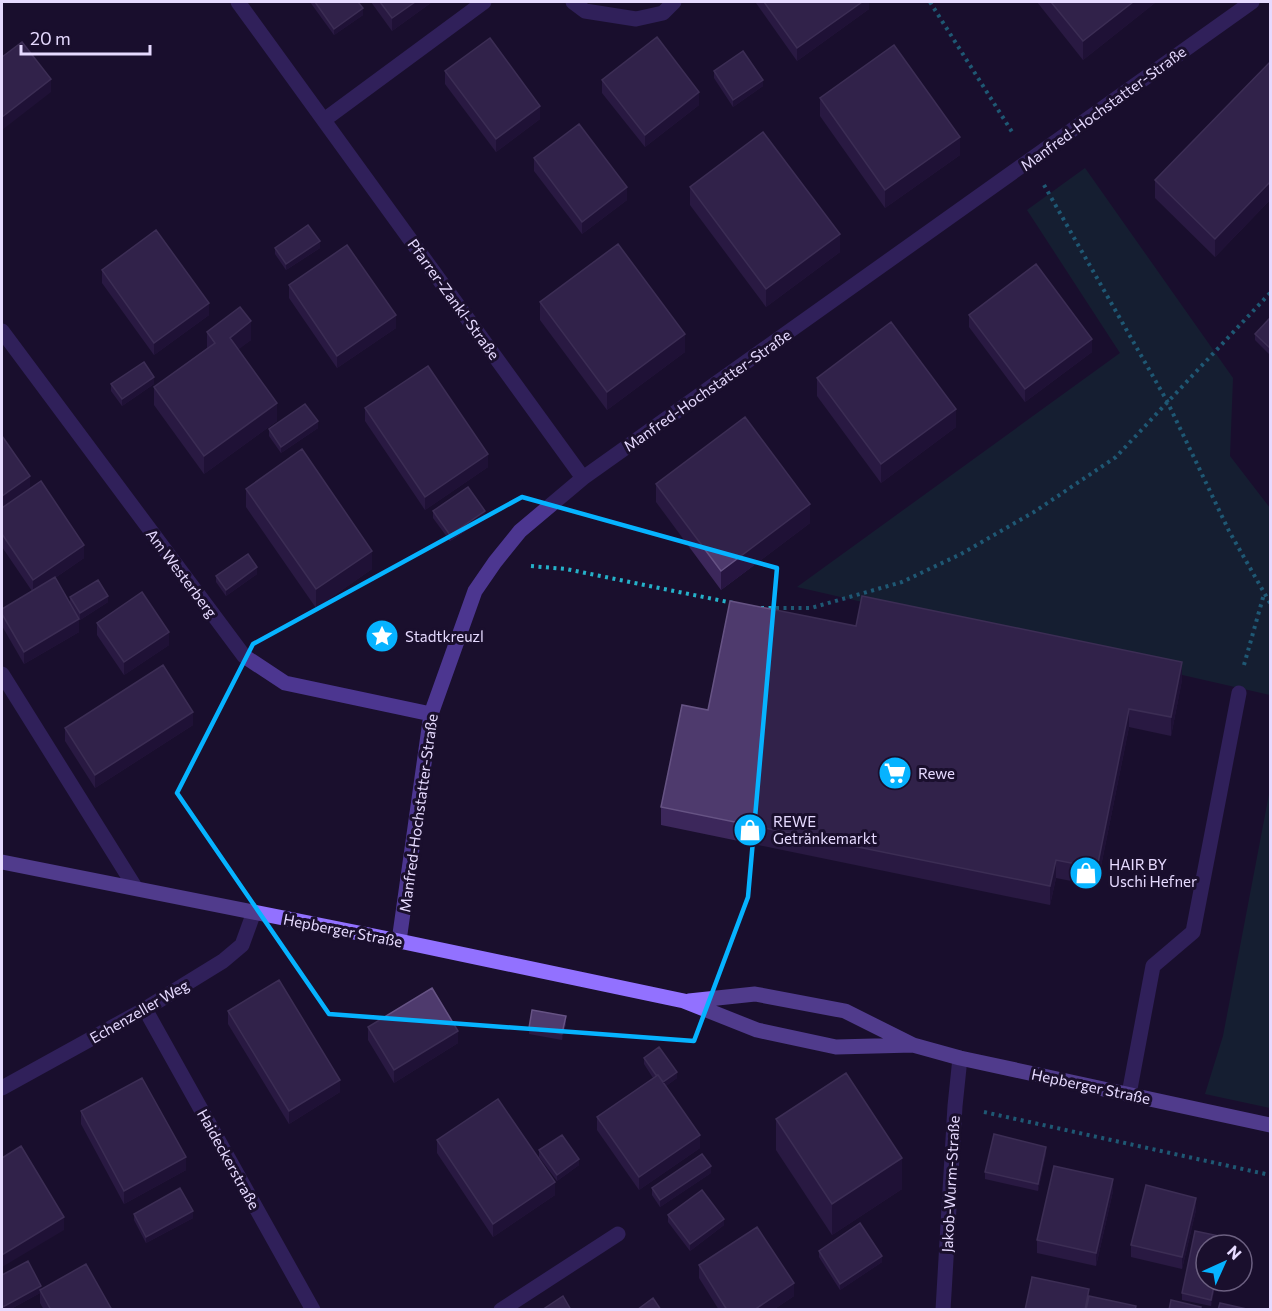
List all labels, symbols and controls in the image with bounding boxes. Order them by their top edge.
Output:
scale bar [21,18,150,56]
text: 20 m [30,27,71,49]
street label: Manfred-Hochstatter-Straße [1017,42,1189,174]
street label: Pfarrer-Zankl-Straße [404,235,504,363]
street label: Manfred-Hochstatter-Straße [620,325,794,455]
street label: Am Westerberg [143,525,221,621]
place icon: Stadtkreuzl [364,618,400,654]
place label: Stadtkreuzl [405,627,484,645]
street label: Manfred-Hochstatter-Straße [395,713,441,913]
supermarket icon: Rewe [877,755,913,791]
place label: Rewe [918,764,955,782]
shop icon: REWE Getränkemarkt [732,812,768,848]
place label: REWE Getränkemarkt [773,812,877,847]
shop icon: HAIR BY Uschi Hefner [1068,855,1104,891]
place label: HAIR BY Uschi Hefner [1109,855,1197,890]
street label: Hepberger Straße [282,910,404,950]
street label: Echenzeller Weg [86,975,192,1047]
street label: Hepberger Straße [1030,1065,1152,1107]
street label: Haideckerstraße [194,1106,264,1212]
street label: Jakob-Wurm-Straße [937,1115,963,1253]
north arrow [1194,1233,1254,1293]
text: N [1224,1241,1246,1263]

